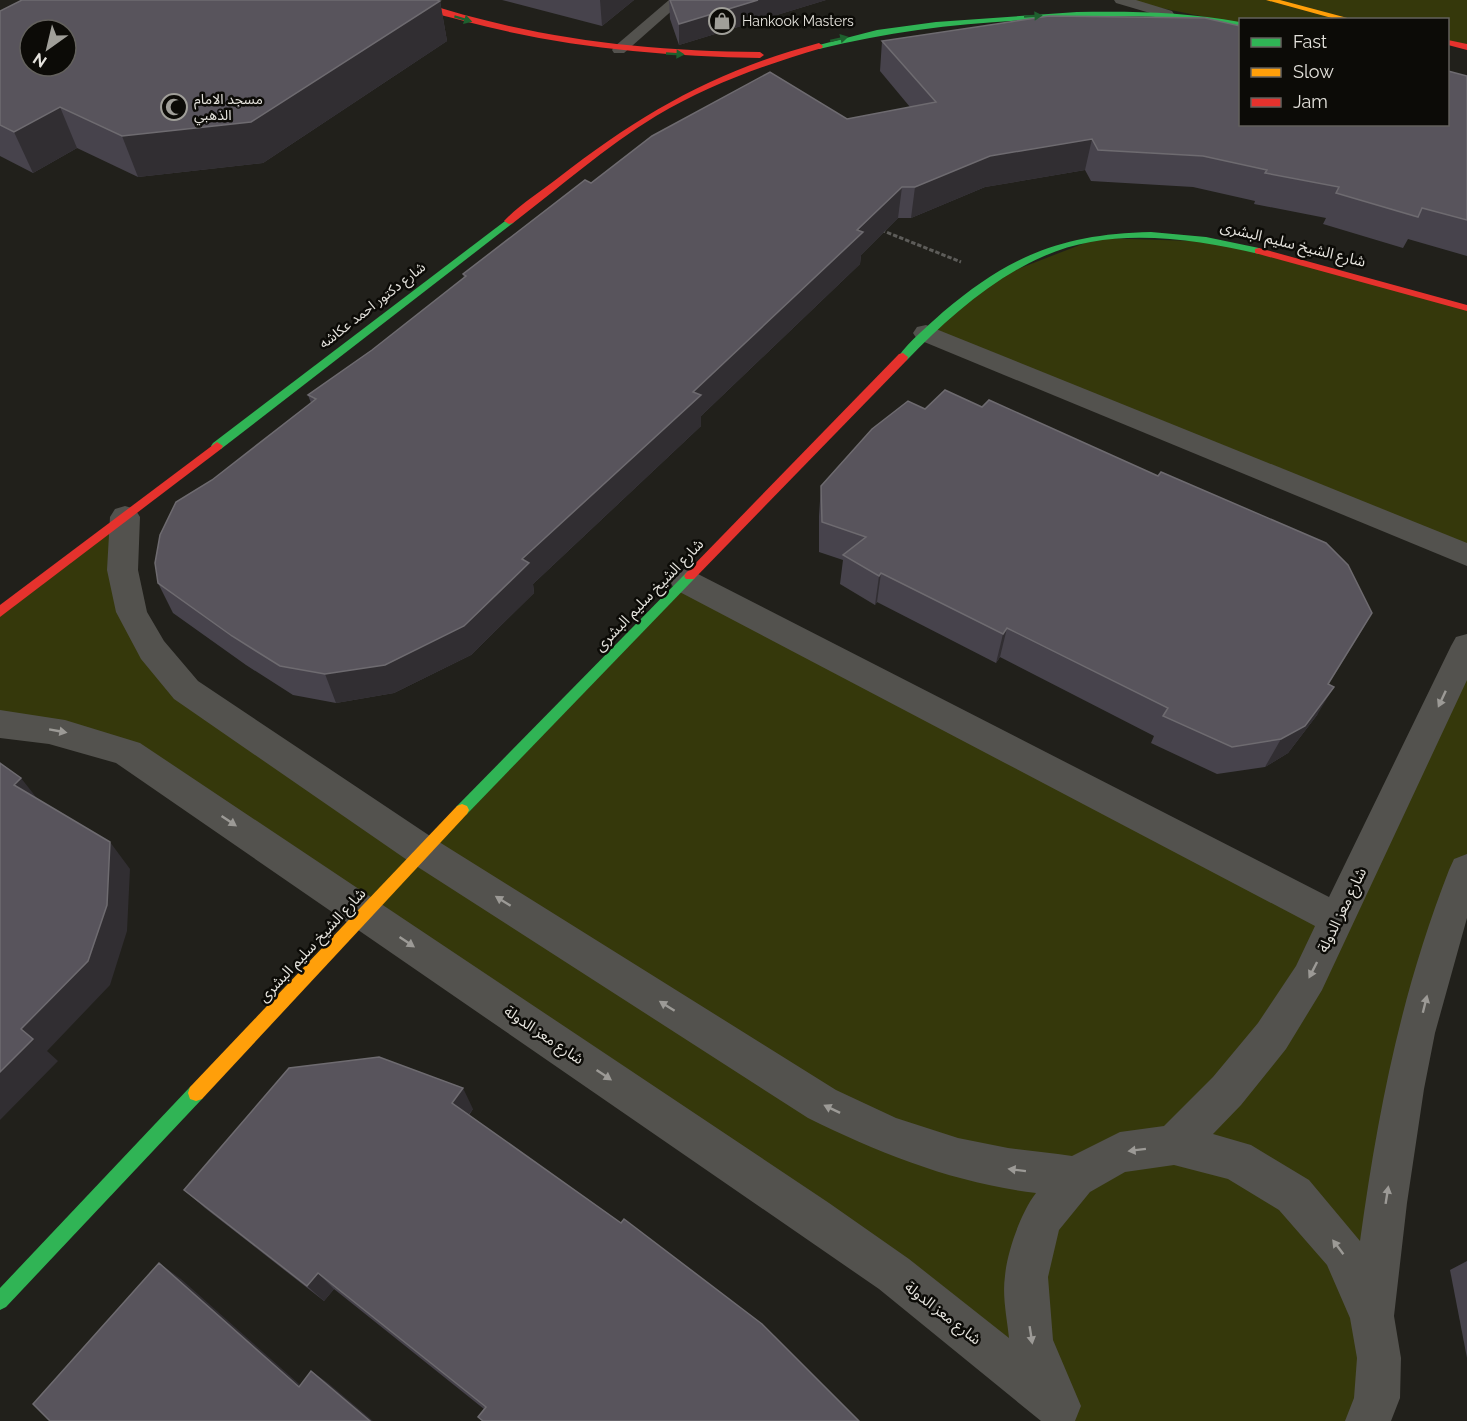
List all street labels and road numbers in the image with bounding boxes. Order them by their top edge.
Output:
street label: شارع الشيخ سليم البشرى [1218,217,1368,274]
street label: شارع دكتور احمد عكاشه [316,259,430,354]
street label: شارع الشيخ سليم البشرى [591,535,710,657]
street label: شارع معز الدولة [1314,865,1373,957]
street label: شارع الشيخ سليم البشرى [255,884,372,1008]
street label: شارع معز الدولة [499,1002,587,1071]
street label: شارع معز الدولة [899,1278,985,1351]

